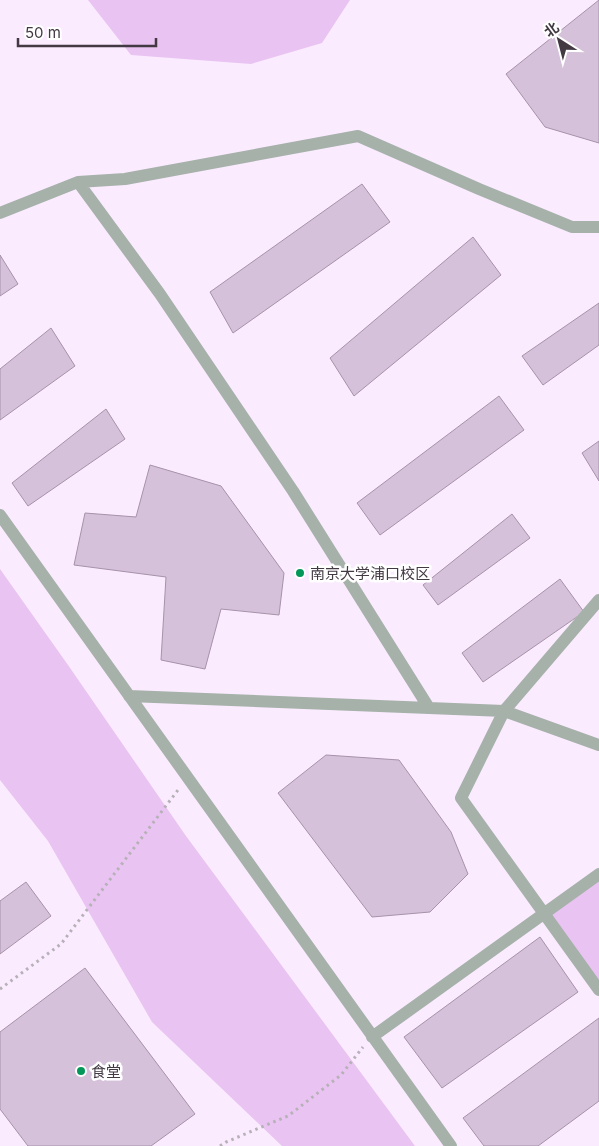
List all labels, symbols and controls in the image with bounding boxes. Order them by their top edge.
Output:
scale bar [18,15,155,47]
north arrow [534,15,584,65]
text: 北 [540,18,562,40]
text: 50 m [25,23,61,42]
place label: 南京大学浦口校区 [310,564,430,583]
marker: 南京大学浦口校区 [294,567,306,579]
place label: 食堂 [91,1062,121,1081]
marker: 食堂 [75,1065,87,1077]

